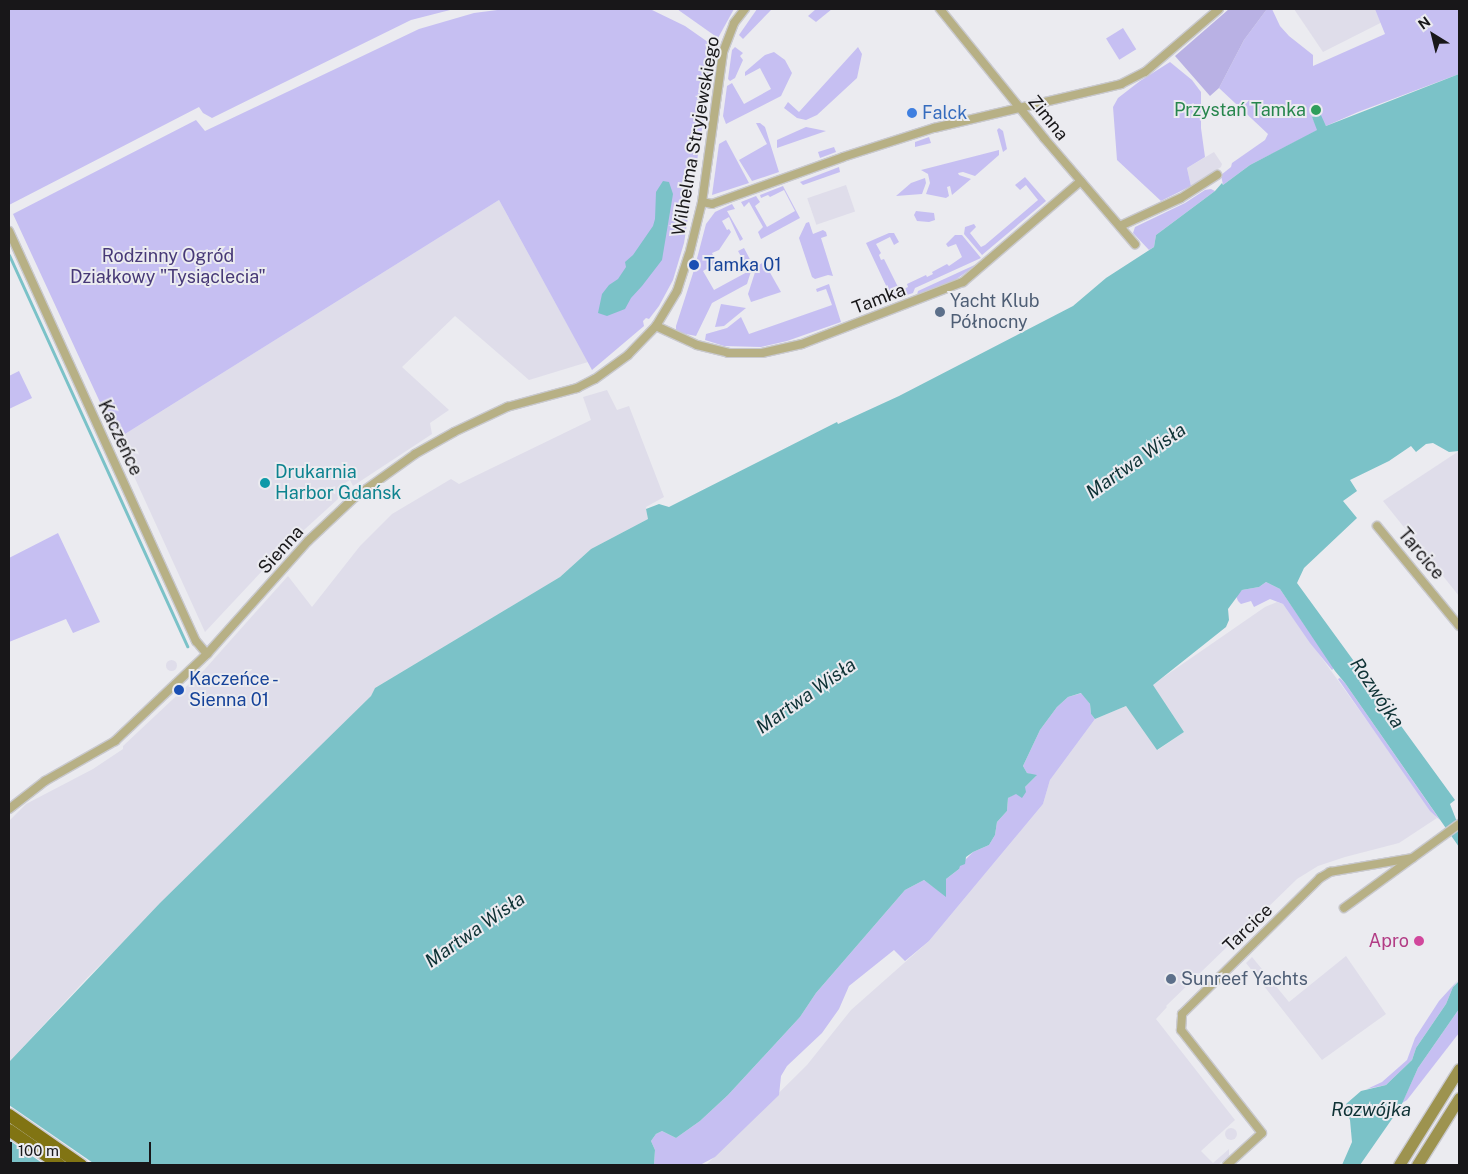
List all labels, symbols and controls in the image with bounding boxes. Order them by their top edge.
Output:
north arrow [1408,10,1458,60]
text: N [1415,13,1433,33]
street label: Wilhelma Stryjewskiego [668,35,724,237]
street label: Zimna [1023,91,1073,145]
place label: Przystań Tamka [1174,99,1306,121]
place label: Falck [922,102,967,124]
marker: Przystań Tamka [1310,104,1322,116]
marker: Falck [906,107,918,119]
park label: Rodzinny Ogród Działkowy "Tysiąclecia" [70,246,266,288]
place label: Tamka 01 [704,254,782,276]
marker: Tamka 01 [688,259,700,271]
street label: Tamka [849,279,909,319]
place label: Yacht Klub Północny [950,291,1039,334]
marker: Yacht Klub Północny [934,306,946,318]
street label: Kaczeńce [93,397,147,479]
water label: Martwa Wisła [1082,418,1190,504]
place label: Drukarnia Harbor Gdańsk [275,462,401,504]
marker: Drukarnia Harbor Gdańsk [259,477,271,489]
street label: Sienna [254,521,308,579]
street label: Tarcice [1393,524,1449,584]
water label: Martwa Wisła [752,653,860,739]
water label: Rozwójka [1345,653,1409,733]
place label: Kaczeńce - Sienna 01 [189,669,281,712]
marker: Kaczeńce - Sienna 01 [173,684,185,696]
water label: Martwa Wisła [421,887,529,973]
street label: Tarcice [1219,899,1277,957]
place label: Apro [1368,930,1409,952]
marker: Apro [1413,935,1425,947]
place label: Sunreef Yachts [1181,968,1308,990]
marker: Sunreef Yachts [1165,973,1177,985]
water label: Rozwójka [1331,1099,1411,1121]
scale bar [12,1132,154,1164]
text: 100 m [18,1142,59,1159]

